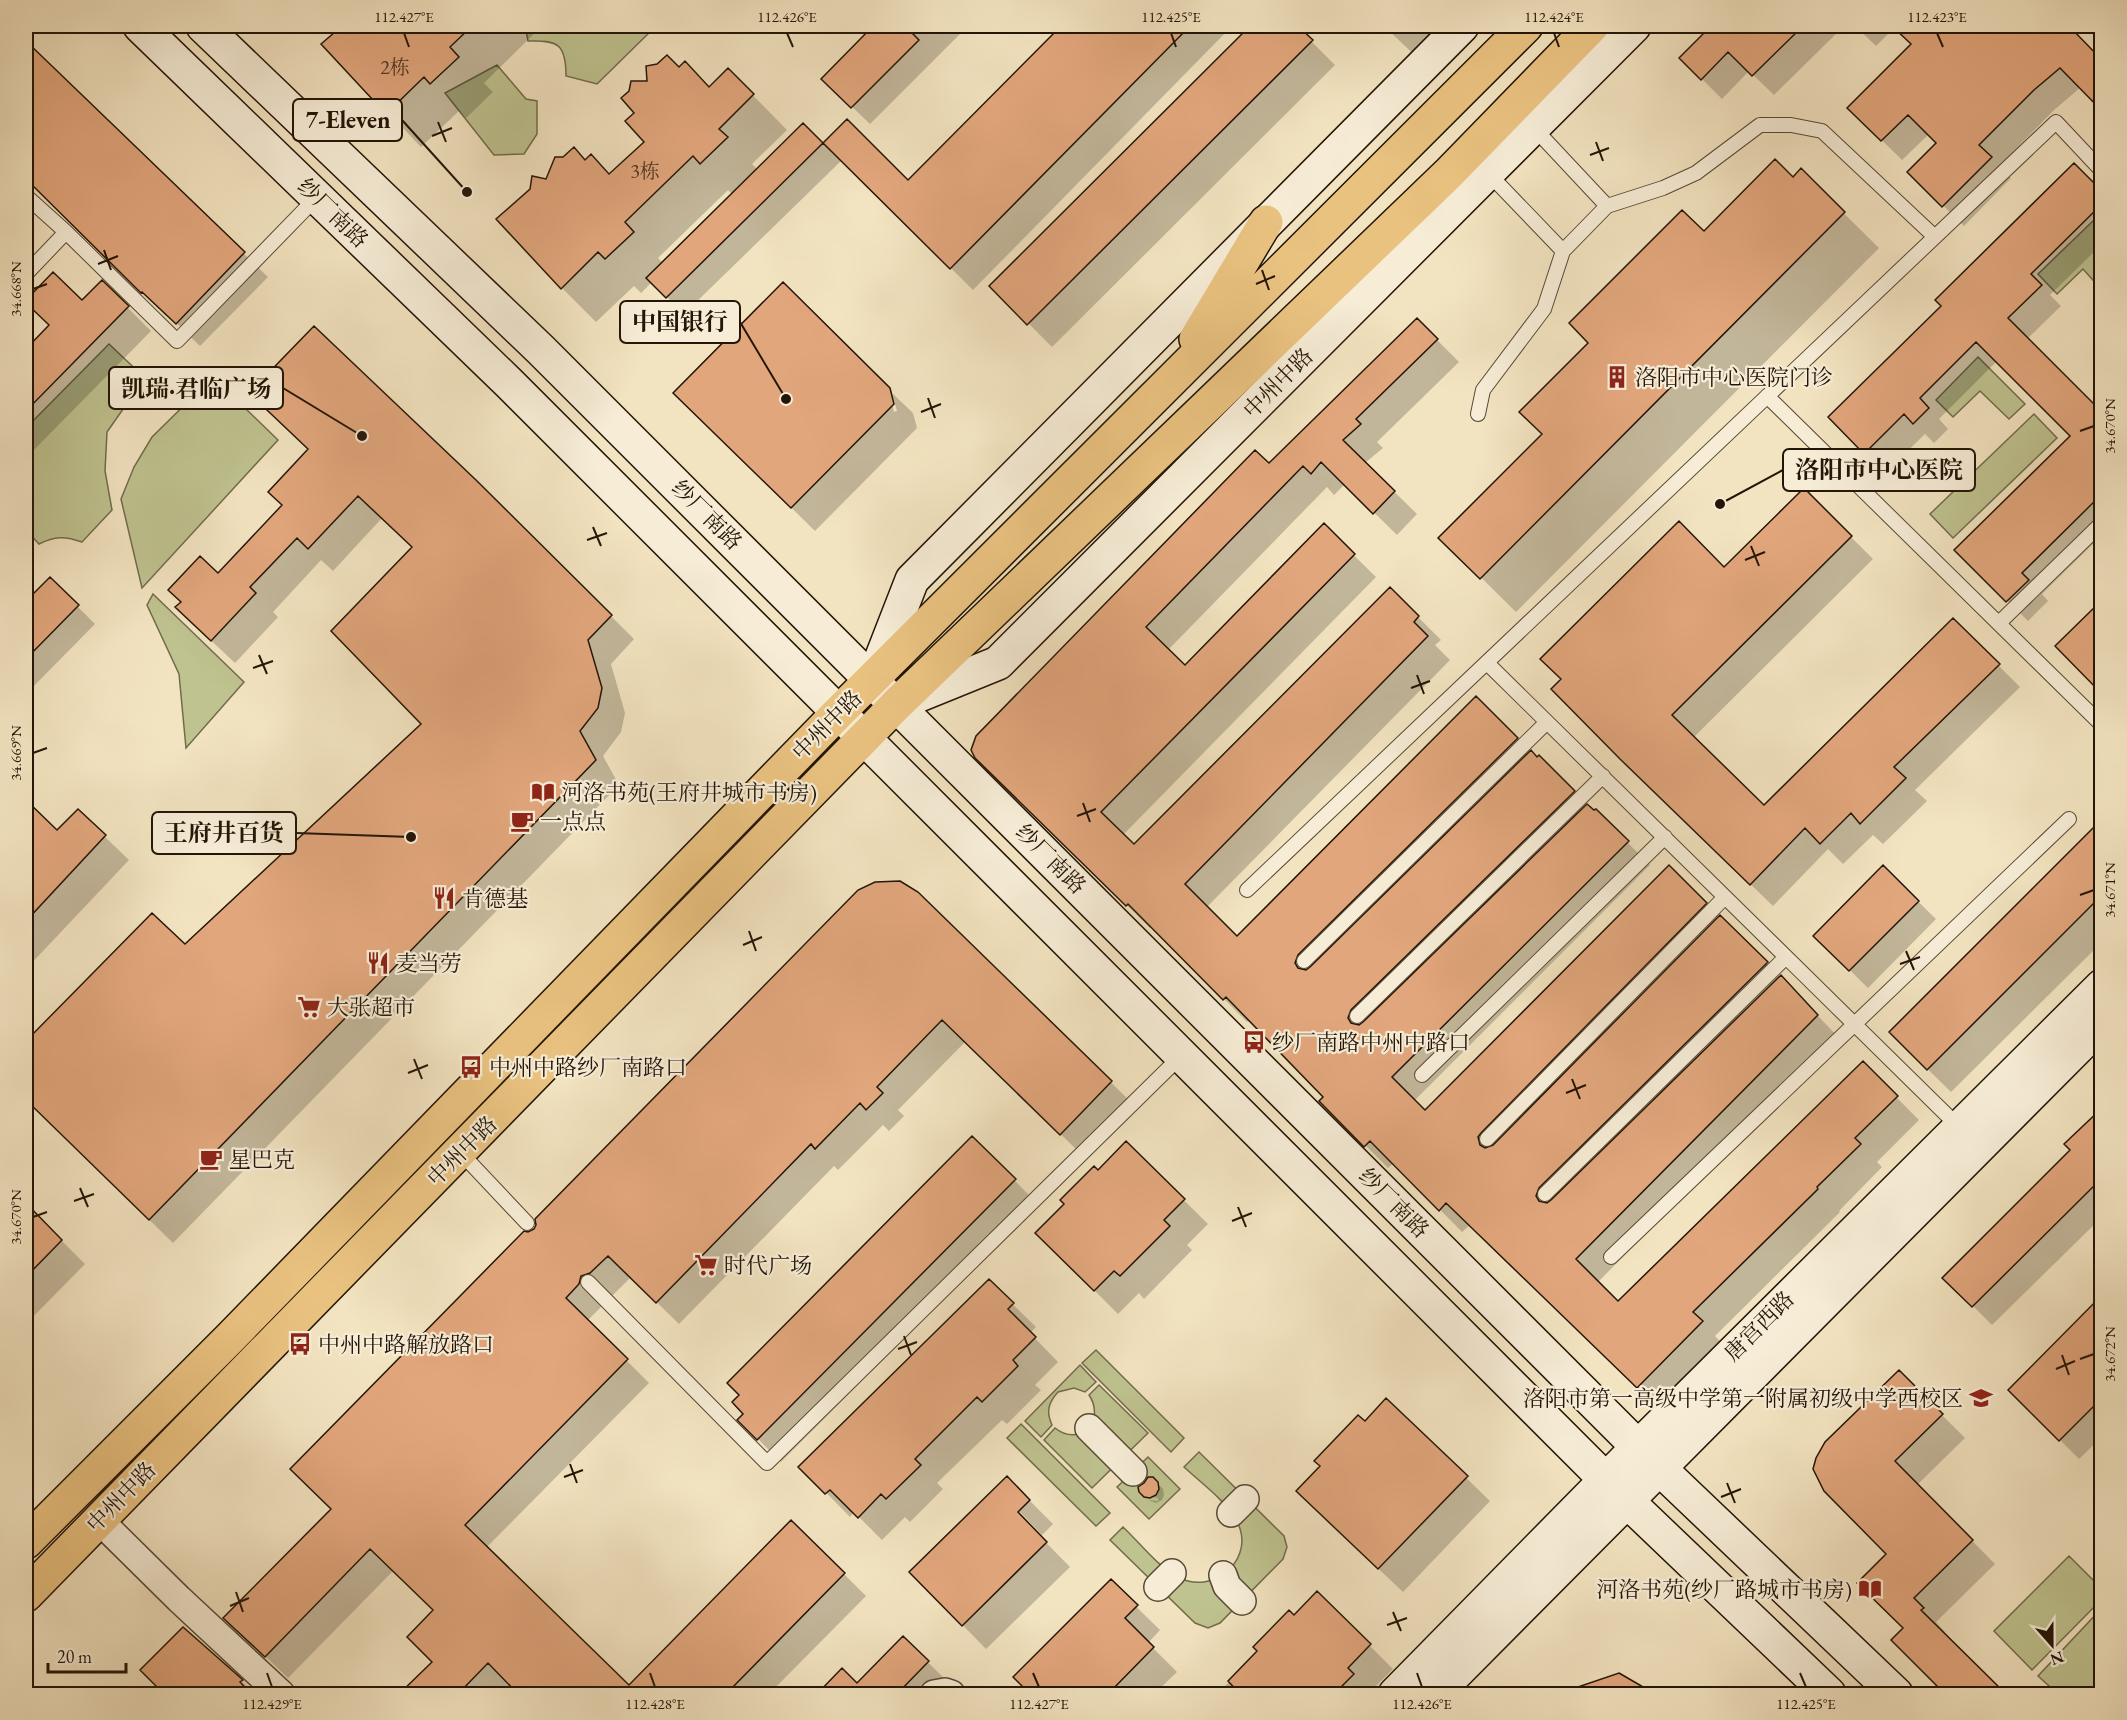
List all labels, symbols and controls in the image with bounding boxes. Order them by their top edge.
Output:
text: 112.427°E [374,7,434,26]
text: 112.426°E [757,7,817,26]
text: 112.425°E [1141,7,1201,26]
text: 112.424°E [1524,7,1584,26]
text: 112.423°E [1907,7,1967,26]
house number: 2栋 [380,54,410,80]
callout: 7-Eleven [293,99,402,141]
text: 7-Eleven [305,104,391,135]
house number: 3栋 [630,158,660,184]
street label: 纱厂南路 [291,172,375,254]
text: 34.668°N [6,261,25,317]
callout: 中国银行 [620,301,740,343]
text: 中国银行 [632,306,728,337]
street label: 中州中路 [1237,342,1319,424]
place label: 洛阳市中心医院门诊 [1635,363,1833,392]
building icon: 洛阳市中心医院门诊 [1604,364,1630,390]
callout: 凯瑞·君临广场 [109,367,283,409]
text: 凯瑞·君临广场 [121,373,271,404]
text: 34.670°N [2100,398,2119,454]
callout: 洛阳市中心医院 [1783,449,1975,491]
text: 洛阳市中心医院 [1795,454,1963,485]
street label: 纱厂南路 [666,474,748,556]
street label: 中州中路 [786,684,868,766]
text: 34.669°N [6,725,25,781]
place label: 河洛书苑(王府井城市书房) [561,778,817,807]
library icon: 河洛书苑(王府井城市书房) [530,779,556,805]
place label: 一点点 [540,807,606,836]
cafe icon: 一点点 [509,808,535,834]
callout: 王府井百货 [152,812,296,854]
text: 王府井百货 [164,817,284,848]
street label: 纱厂南路 [1010,818,1092,900]
text: 34.671°N [2100,862,2119,918]
place label: 肯德基 [462,884,528,913]
restaurant icon: 肯德基 [431,885,457,911]
place label: 麦当劳 [396,949,462,978]
restaurant icon: 麦当劳 [365,950,391,976]
place label: 大张超市 [327,993,415,1022]
supermarket icon: 大张超市 [296,994,322,1020]
place label: 纱厂南路中州中路口 [1272,1028,1470,1057]
bus stop icon: 纱厂南路中州中路口 [1241,1029,1267,1055]
place label: 中州中路纱厂南路口 [489,1053,687,1082]
bus stop icon: 中州中路纱厂南路口 [458,1054,484,1080]
street label: 中州中路 [421,1110,503,1192]
place label: 星巴克 [229,1145,295,1174]
cafe icon: 星巴克 [198,1146,224,1172]
street label: 纱厂南路 [1353,1162,1435,1244]
text: 34.670°N [6,1189,25,1245]
place label: 时代广场 [724,1251,812,1280]
supermarket icon: 时代广场 [693,1252,719,1278]
street label: 唐宫西路 [1718,1285,1800,1367]
text: 34.672°N [2100,1326,2119,1382]
place label: 中州中路解放路口 [318,1330,494,1359]
bus stop icon: 中州中路解放路口 [287,1331,313,1357]
place label: 洛阳市第一高级中学第一附属初级中学西校区 [1523,1384,1963,1413]
school or university icon: 洛阳市第一高级中学第一附属初级中学西校区 [1968,1385,1994,1411]
street label: 中州中路 [80,1455,162,1539]
place label: 河洛书苑(纱厂路城市书房) [1596,1575,1852,1604]
library icon: 河洛书苑(纱厂路城市书房) [1857,1576,1883,1602]
north arrow [2022,1615,2082,1675]
scale bar [48,1636,126,1674]
text: 20 m [57,1645,92,1668]
text: N [2047,1646,2067,1671]
text: 112.429°E [242,1694,302,1713]
text: 112.428°E [625,1694,685,1713]
text: 112.427°E [1009,1694,1069,1713]
text: 112.426°E [1392,1694,1452,1713]
text: 112.425°E [1776,1694,1836,1713]

